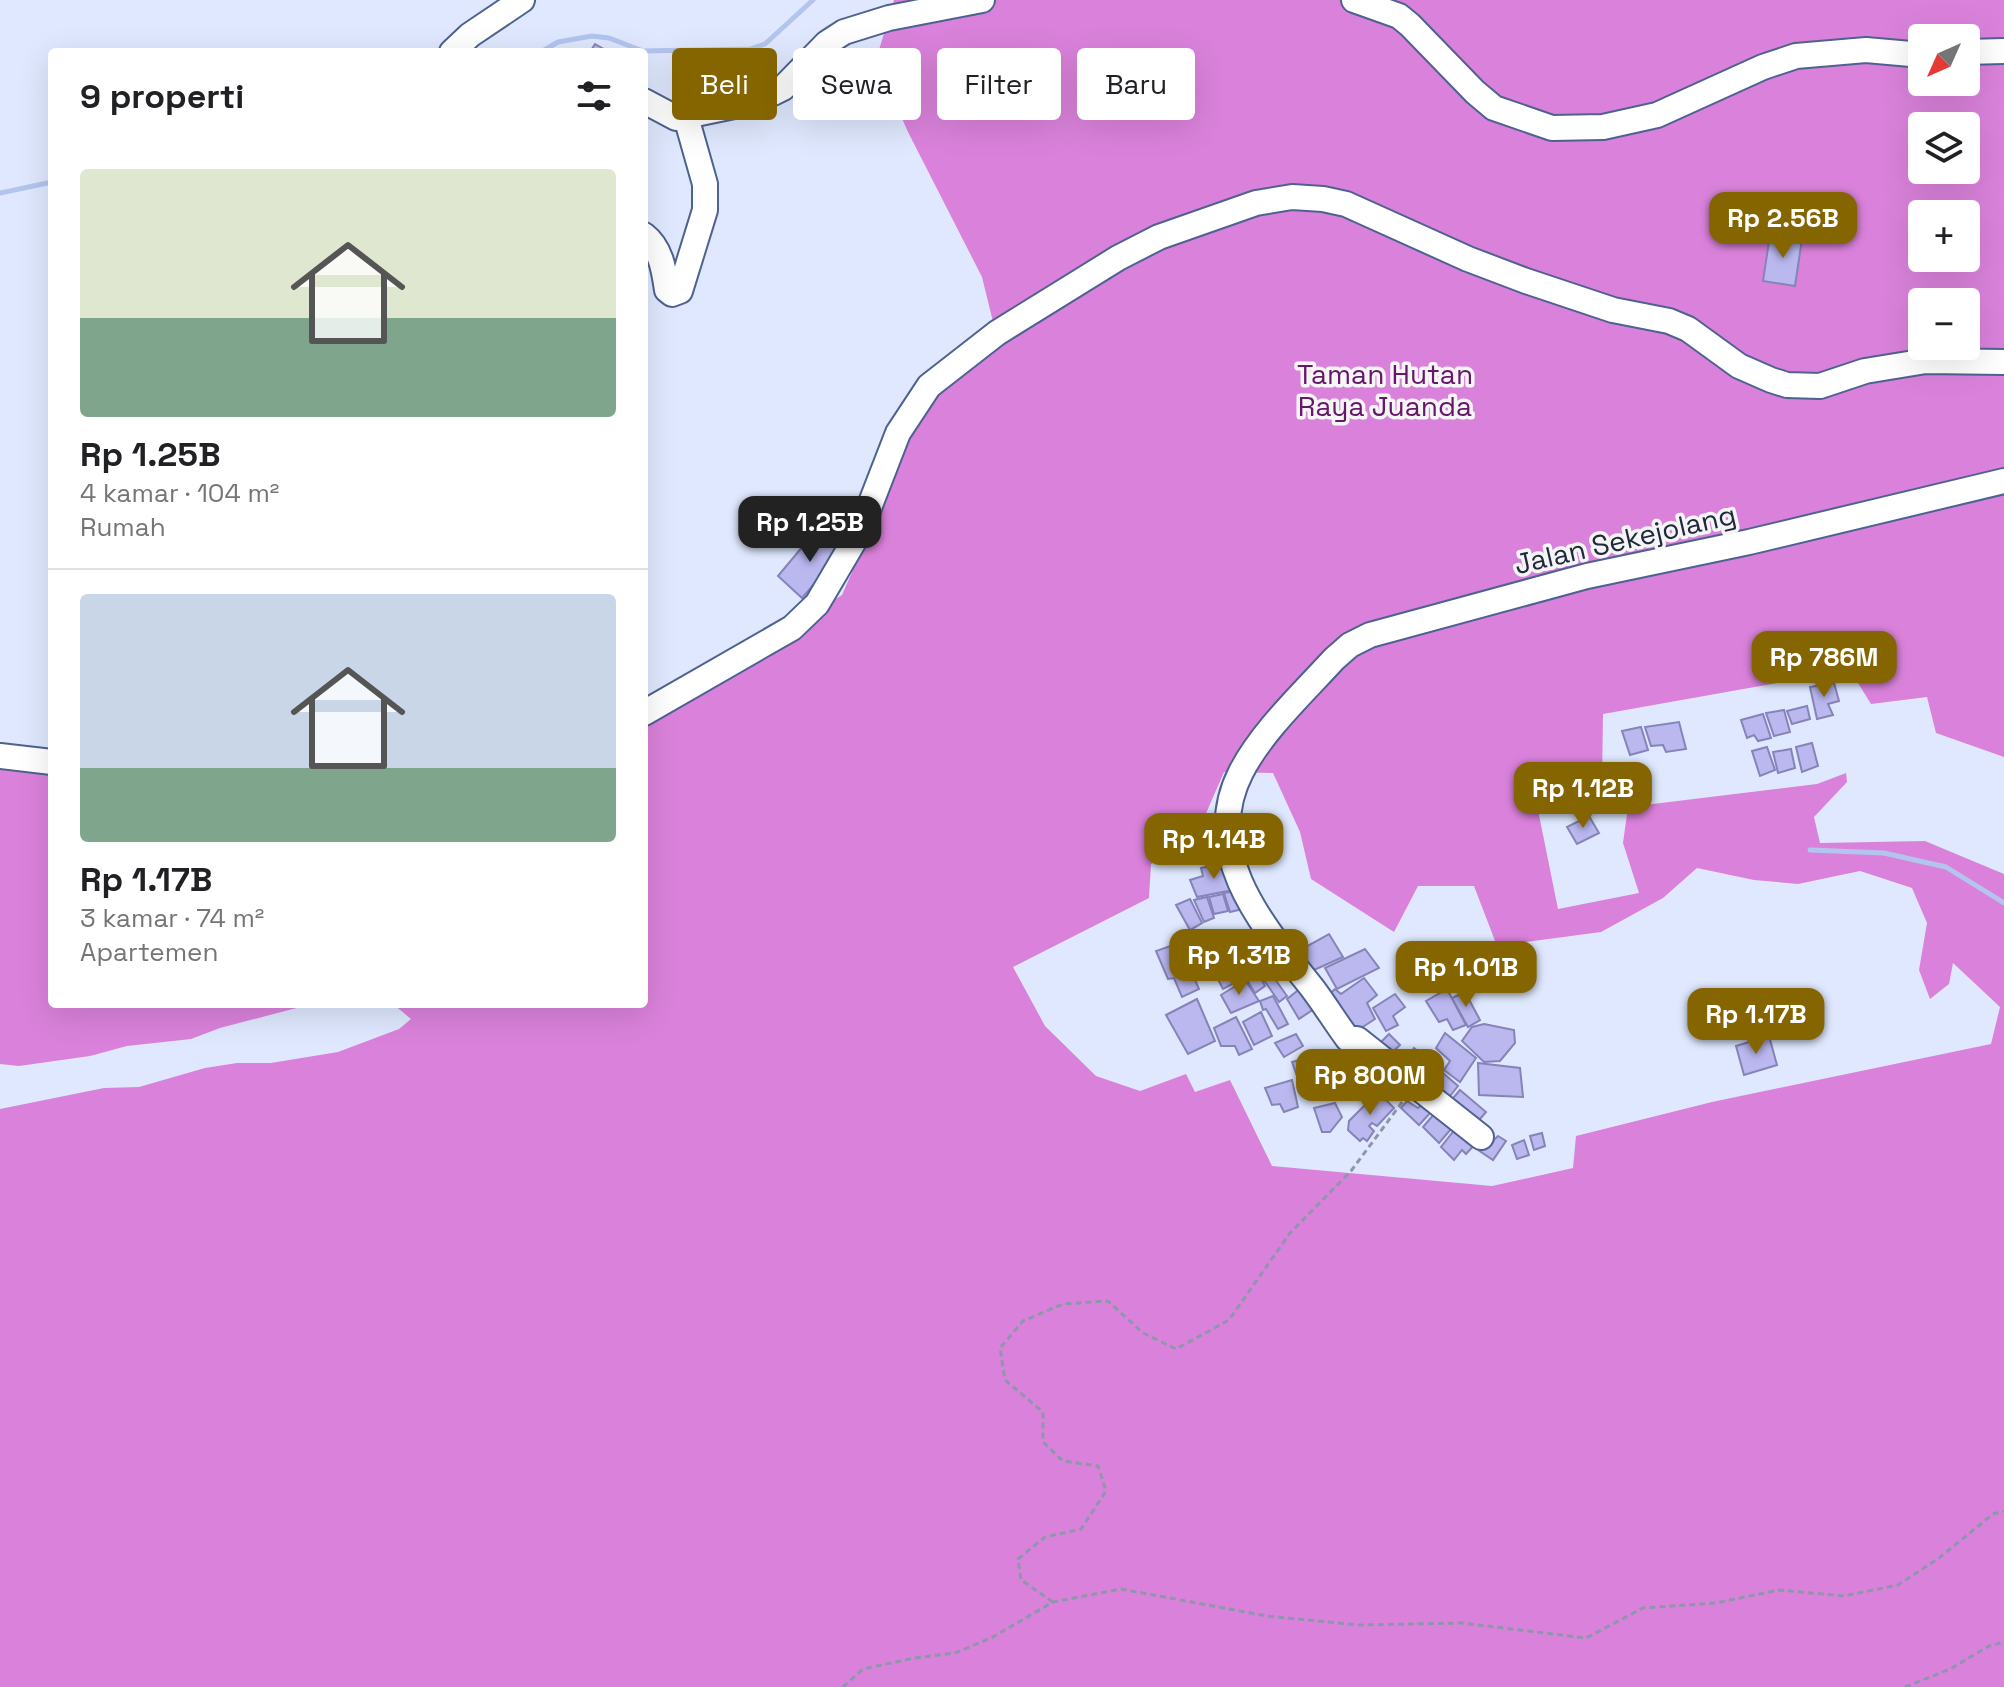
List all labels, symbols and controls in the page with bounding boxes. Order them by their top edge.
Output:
north arrow [1908,24,1980,96]
map controls [1908,24,1980,360]
chip: Beli [672,48,777,120]
chip: Sewa [793,48,921,120]
chip: Filter [937,48,1061,120]
chip: Baru [1077,48,1195,120]
icon: filters [572,74,616,118]
text: 9 properti [80,75,244,118]
button: layers [1908,112,1980,184]
pin: Rp 2.56B [1700,192,1866,260]
button: + [1908,200,1980,272]
text: Rp 2.56B [1727,201,1839,235]
icon: home [276,221,420,365]
button: − [1908,288,1980,360]
park label: Taman Hutan Raya Juanda [1297,356,1473,424]
text: Rp 1.25B [80,433,221,476]
text: 4 kamar · 104 m² [80,476,279,510]
pin: Rp 1.25B [727,496,893,564]
street label: Jalan Sekejolang [1511,496,1739,582]
text: Rp 1.25B [756,505,864,539]
text: Rumah [80,510,166,544]
pin: Rp 786M [1750,631,1898,699]
text: Rp 786M [1770,640,1878,674]
icon: home [276,646,420,790]
pin: Rp 1.12B [1500,762,1666,830]
text: Rp 1.12B [1532,771,1634,805]
pin: Rp 1.14B [1131,813,1297,881]
text: Rp 1.14B [1162,822,1266,856]
text: Rp 1.17B [80,858,212,901]
text: 3 kamar · 74 m² [80,901,264,935]
pin: Rp 1.31B [1156,929,1322,997]
text: Apartemen [80,935,218,969]
text: Rp 1.31B [1187,938,1291,972]
pin: Rp 1.01B [1383,941,1549,1009]
text: Rp 1.01B [1414,950,1518,984]
pin: Rp 1.17B [1673,988,1839,1056]
text: Rp 1.17B [1705,997,1807,1031]
pin: Rp 800M [1296,1049,1444,1117]
text: Rp 800M [1314,1058,1426,1092]

